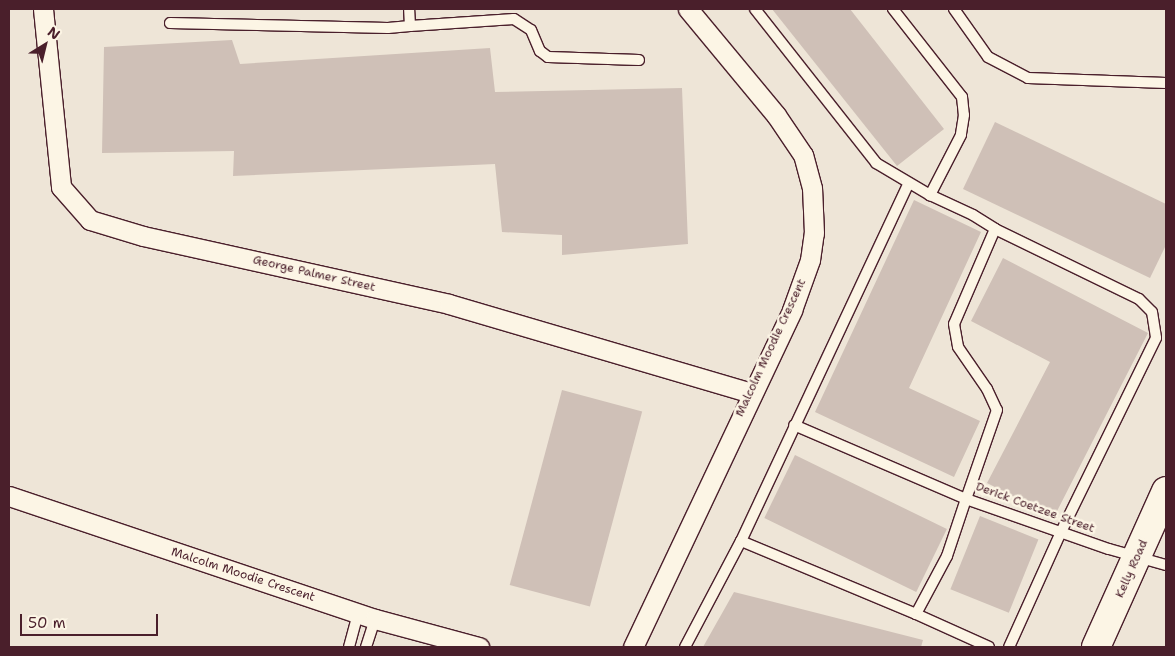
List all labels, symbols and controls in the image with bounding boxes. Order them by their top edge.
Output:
north arrow [20,20,70,70]
text: N [44,22,64,43]
street label: George Palmer Street [251,253,377,295]
street label: Malcolm Moodie Crescent [733,277,809,419]
street label: Derick Coetzee Street [974,480,1096,536]
street label: Kelly Road [1113,538,1151,600]
street label: Malcolm Moodie Crescent [169,545,317,605]
scale bar [22,604,160,636]
text: 50 m [28,613,66,633]

